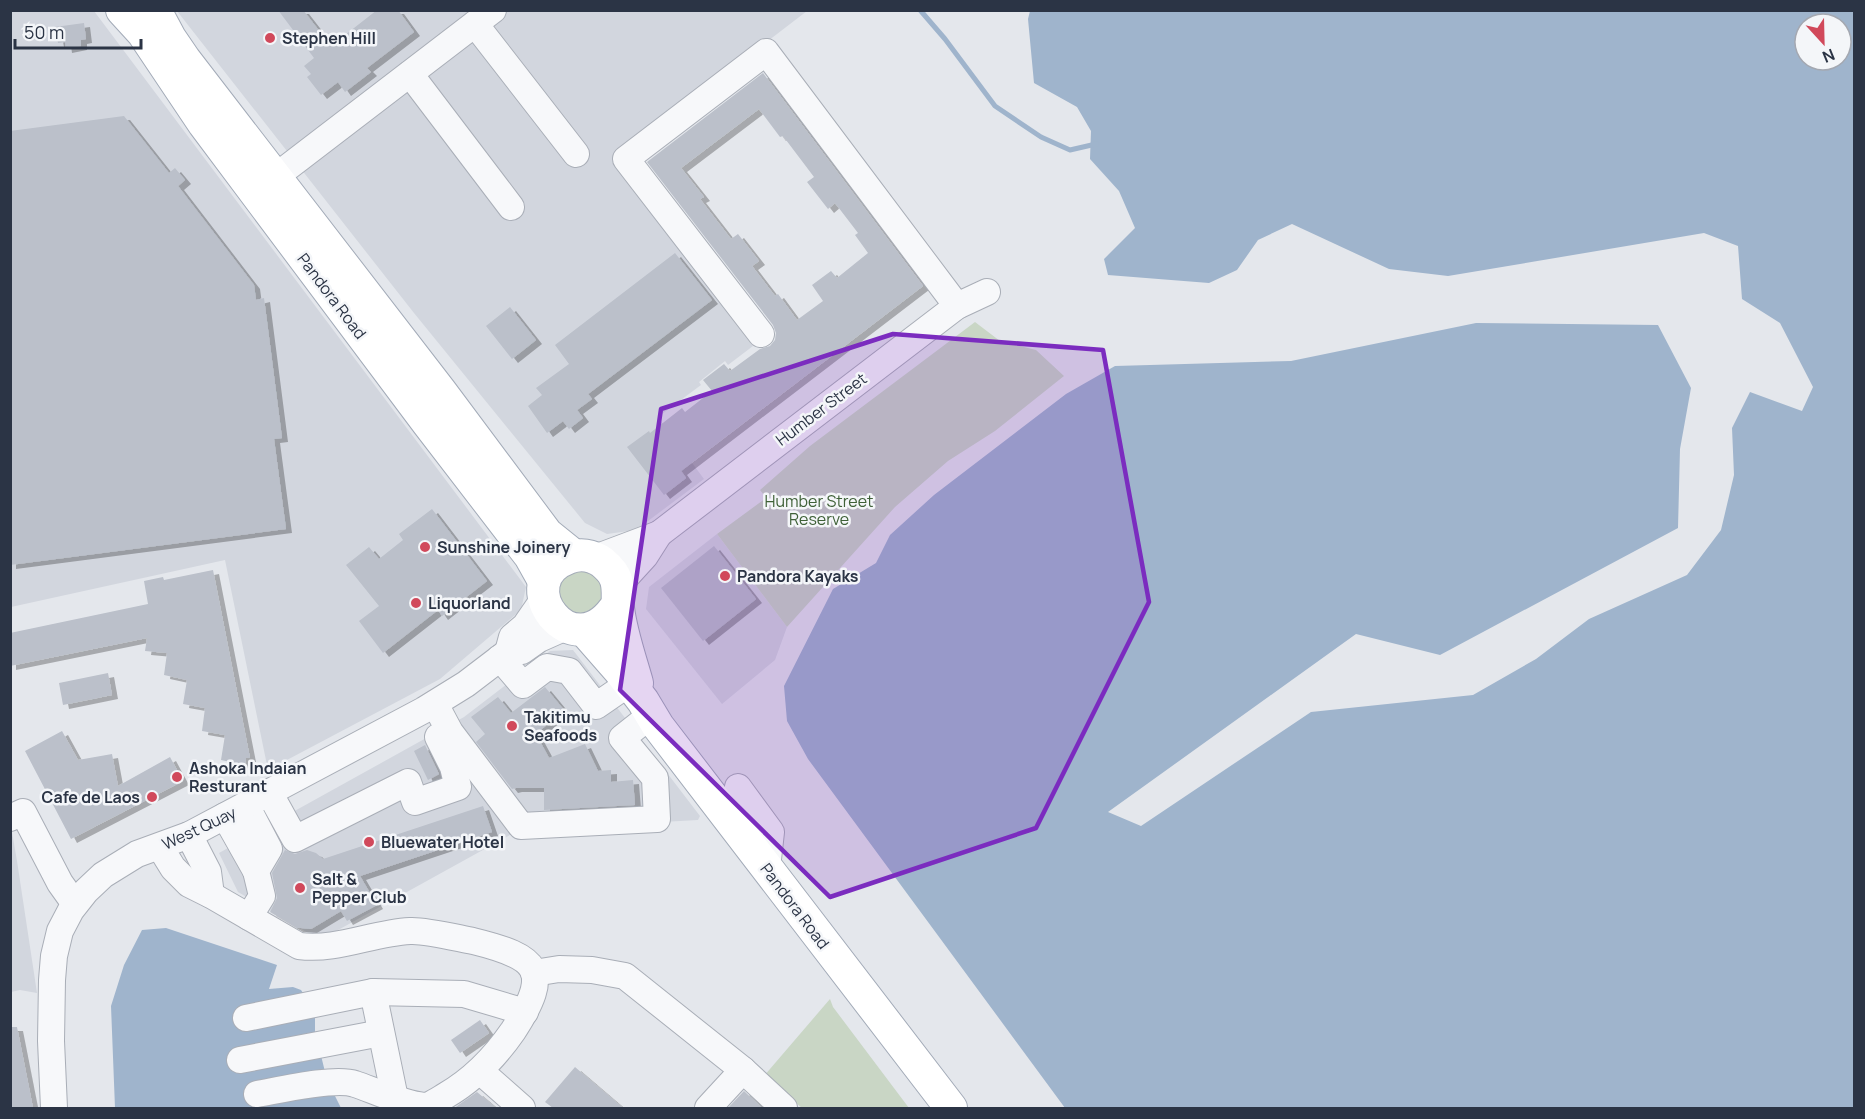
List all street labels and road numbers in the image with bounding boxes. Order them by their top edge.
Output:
street label: Pandora Road [293,249,371,343]
street label: Humber Street [771,367,871,451]
street label: West Quay [158,801,240,855]
street label: Pandora Road [756,859,834,953]

